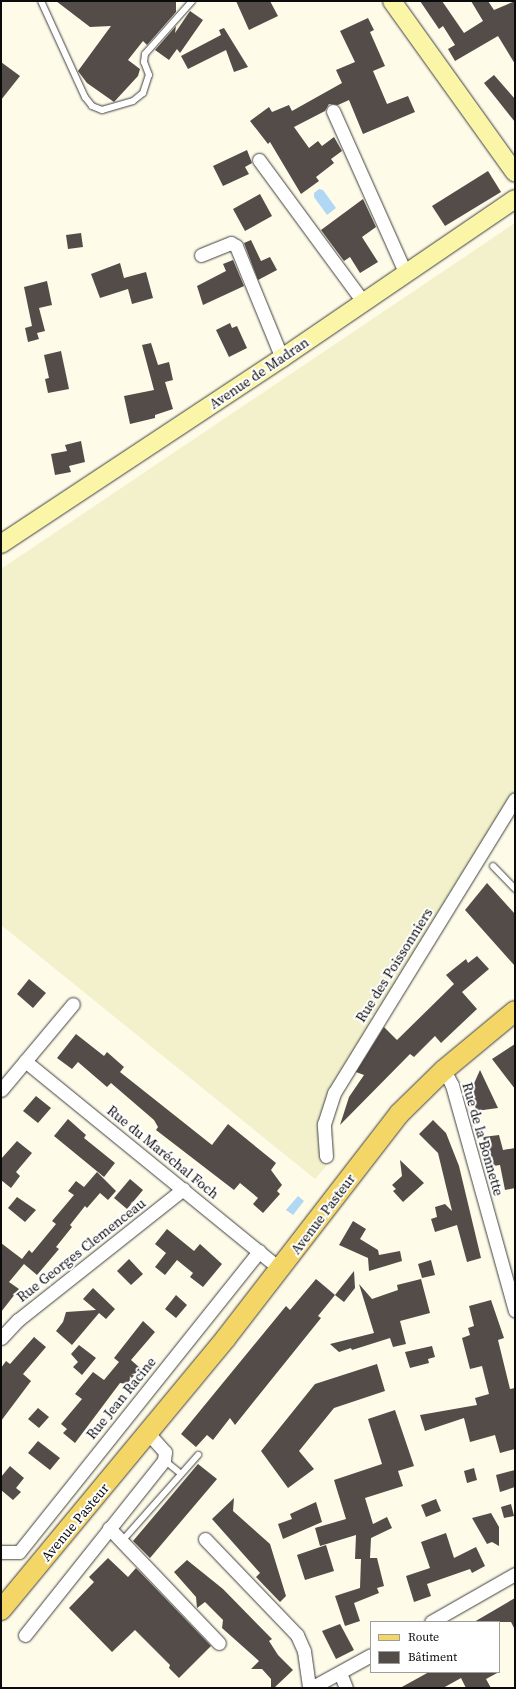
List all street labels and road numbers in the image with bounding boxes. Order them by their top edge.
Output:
street label: Avenue de Madran [206,334,312,412]
street label: Rue des Poissonniers [352,905,436,1025]
street label: Rue de la Bonnette [459,1080,507,1198]
street label: Rue du Maréchal Foch [104,1102,222,1202]
street label: Avenue Pasteur [287,1170,359,1258]
street label: Rue Georges Clemenceau [13,1195,149,1305]
street label: Rue Jean Racine [83,1353,159,1443]
street label: Avenue Pasteur [38,1480,112,1564]

